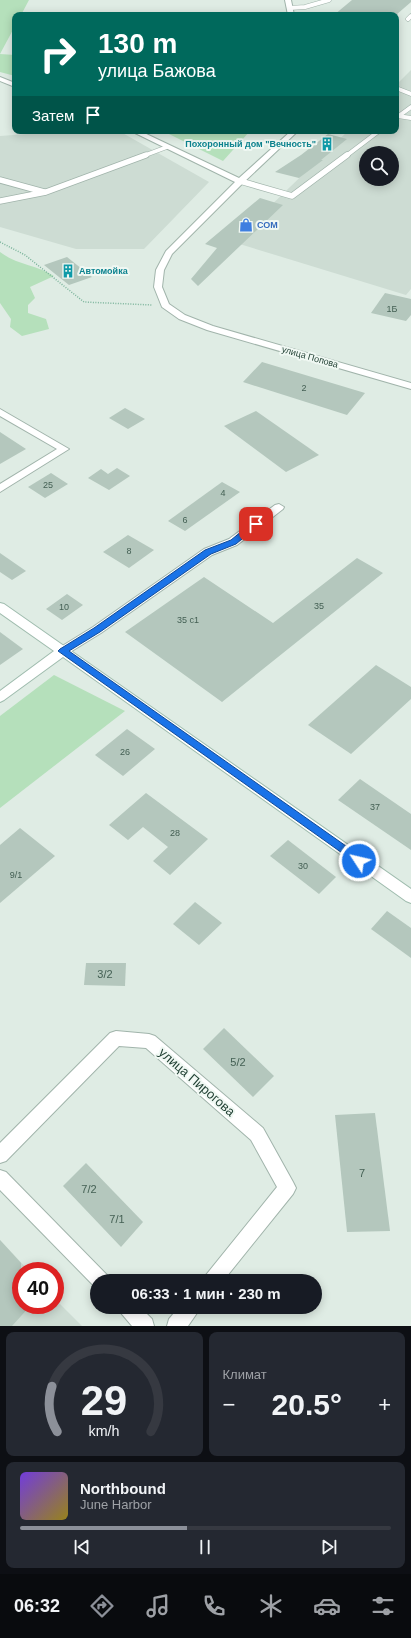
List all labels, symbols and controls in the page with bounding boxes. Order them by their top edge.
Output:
icon: right [32,28,84,80]
text: 130 m [98,28,177,59]
text: улица Бажова [98,61,216,81]
icon: arrive [82,104,104,126]
text: Затем [32,107,74,124]
building icon: Похоронный дом "Вечность" [319,136,335,152]
place label: Похоронный дом "Вечность" [185,139,316,149]
map controls [359,146,399,186]
button: search [359,146,399,186]
shop icon: СОМ [238,217,254,233]
place label: СОМ [257,220,278,230]
building icon: Автомойка [60,263,76,279]
place label: Автомойка [79,266,129,276]
house number: 1Б [387,304,398,314]
street label: улица Попова [281,344,339,370]
house number: 2 [301,383,307,393]
house number: 25 [43,480,53,490]
house number: 4 [220,488,226,498]
pin [239,507,273,541]
icon: arrive [245,513,267,535]
house number: 6 [182,515,188,525]
house number: 8 [126,546,132,556]
house number: 35 [314,601,324,611]
house number: 10 [59,602,69,612]
house number: 35 с1 [177,615,199,625]
house number: 26 [120,747,130,757]
house number: 37 [370,802,380,812]
house number: 28 [170,828,180,838]
position arrow [338,840,380,882]
house number: 30 [298,861,308,871]
house number: 9/1 [10,870,22,880]
house number: 3/2 [97,968,113,980]
street label: улица Пирогова [156,1045,239,1120]
house number: 5/2 [230,1056,246,1068]
house number: 7 [359,1167,365,1179]
house number: 7/2 [81,1183,97,1195]
house number: 7/1 [109,1213,125,1225]
speed limit sign: 40 [12,1262,64,1314]
text: 06:33 · 1 мин · 230 m [131,1285,281,1302]
text: Климат [223,1367,267,1382]
text: 29 [81,1377,127,1424]
text: 20.5° [272,1388,342,1421]
text: − [223,1392,235,1417]
text: + [378,1392,391,1417]
text: km/h [89,1423,120,1439]
text: Northbound [80,1480,166,1497]
text: June Harbor [80,1497,152,1512]
icon: previous [71,1536,93,1558]
icon: pause [194,1536,216,1558]
icon: next [318,1536,340,1558]
icon: directions [88,1592,116,1620]
icon: music [144,1592,172,1620]
icon: phone [200,1592,228,1620]
icon: climate [257,1592,285,1620]
icon: car [313,1592,341,1620]
icon: filters [369,1592,397,1620]
text: 06:32 [14,1596,60,1616]

